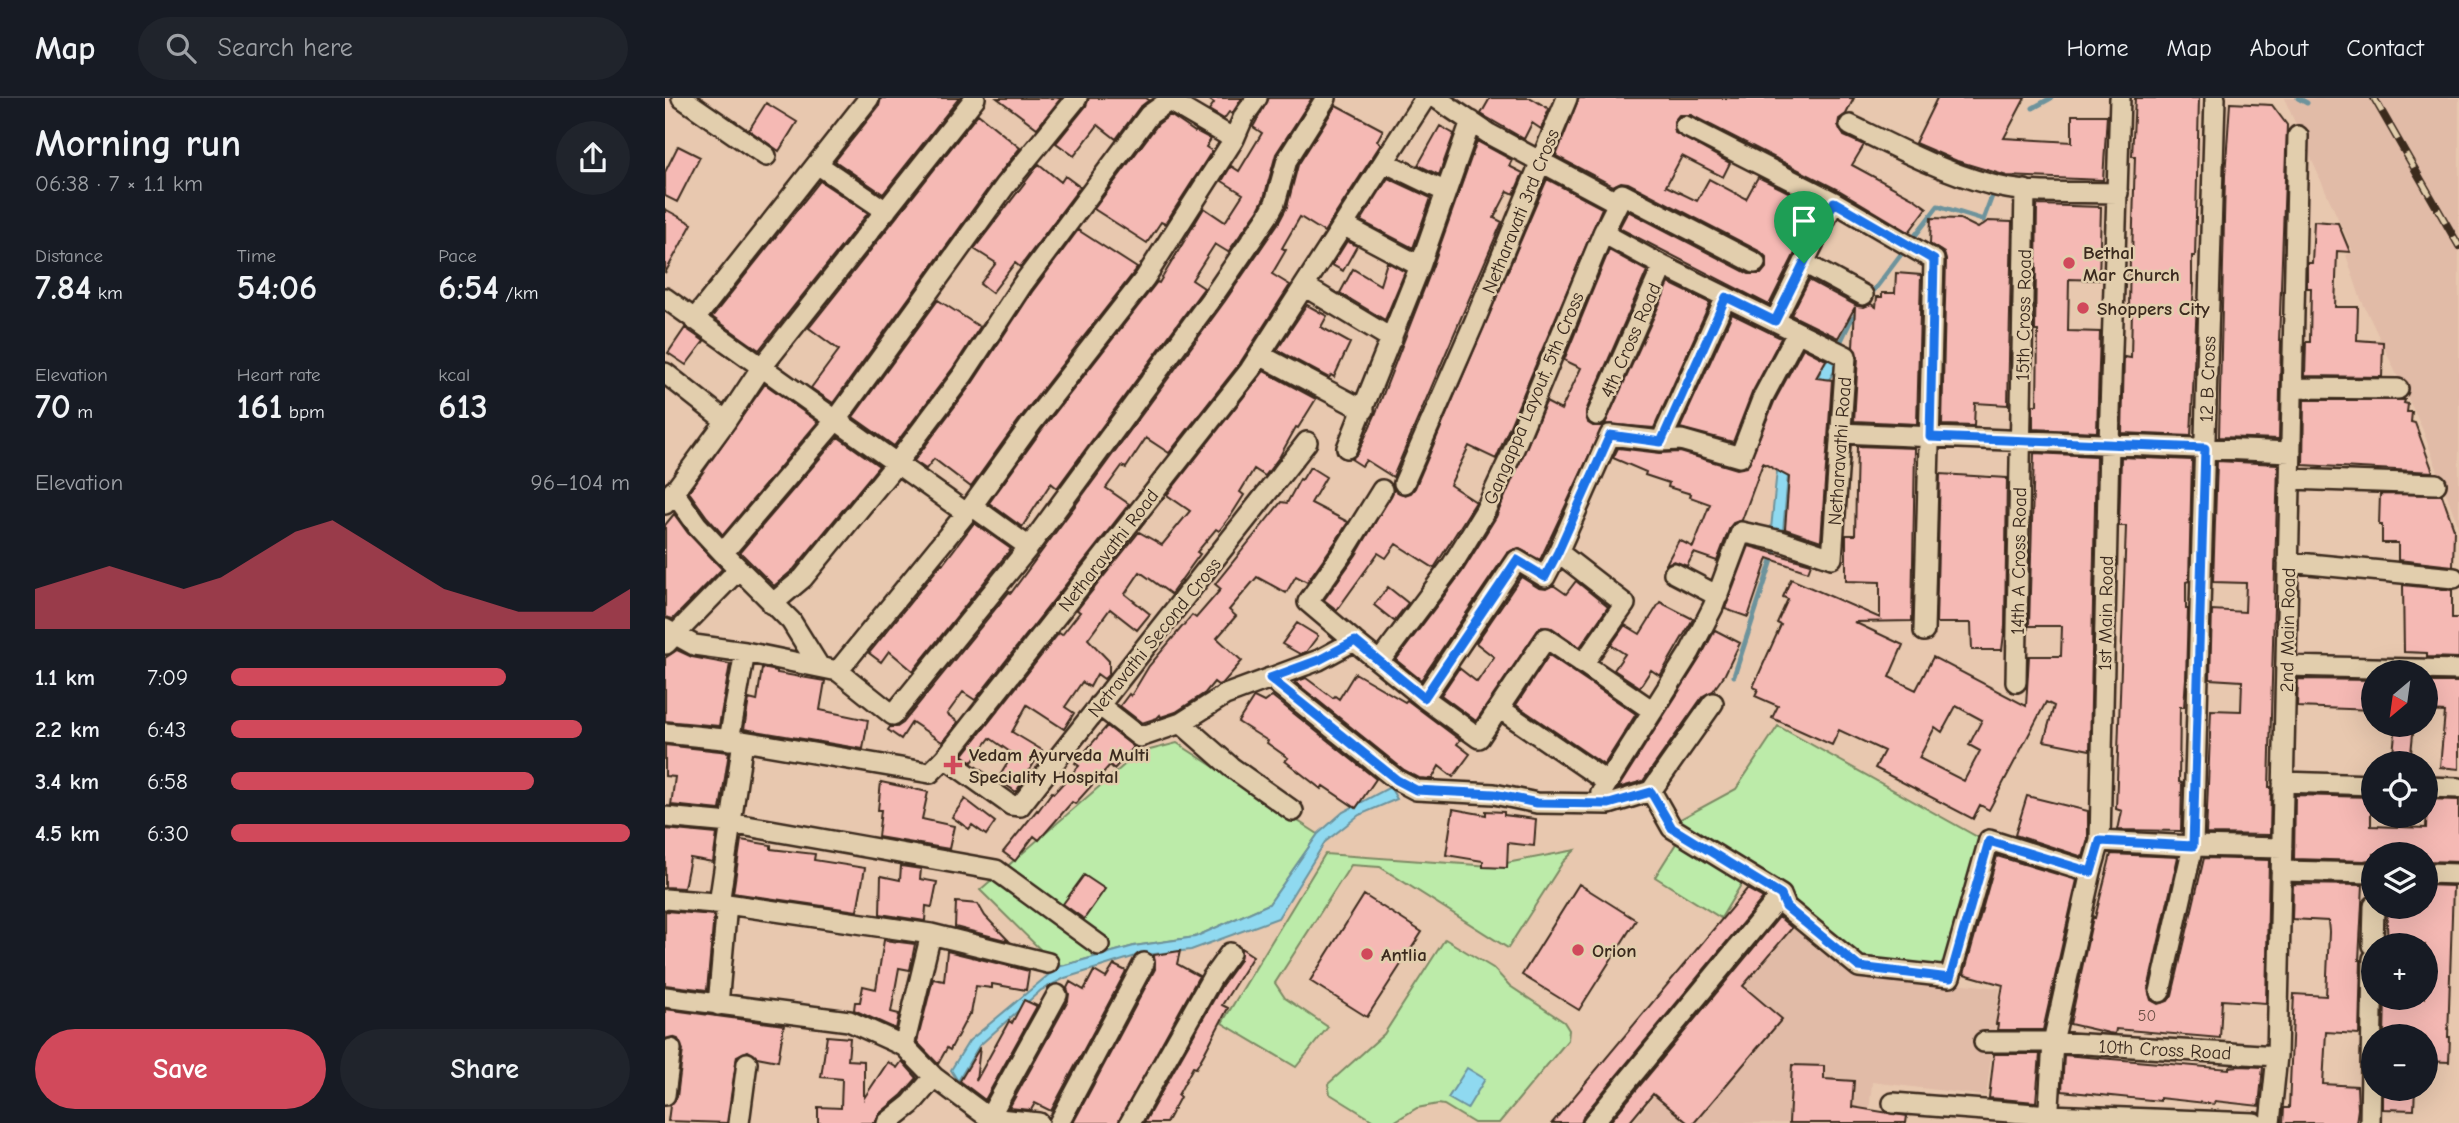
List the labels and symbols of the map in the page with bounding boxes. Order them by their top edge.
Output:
street label: Netharavati 3rd Cross [1478,126,1564,297]
pin [1774,191,1834,263]
place label: Bethal Mar Church [2083,242,2180,286]
street label: 15th Cross Road [2012,249,2036,381]
marker: Bethal Mar Church [2061,255,2077,271]
street label: 4th Cross Road [1596,280,1666,401]
street label: Gangappa Layout, 5th Cross [1479,289,1589,508]
place label: Shoppers City [2097,298,2210,320]
marker: Shoppers City [2075,300,2091,316]
street label: 12 B Cross [2195,335,2221,423]
street label: Netharavathi Road [1824,376,1856,526]
street label: Netharavathi Road [1054,485,1163,616]
street label: 14th A Cross Road [2007,487,2031,635]
street label: Netravathi Second Cross [1084,553,1226,722]
street label: 1st Main Road [2094,555,2118,671]
street label: 2nd Main Road [2276,567,2300,693]
north arrow [2361,660,2438,737]
place label: Vedam Ayurveda Multi Speciality Hospital [969,744,1149,788]
marker: Vedam Ayurveda Multi Speciality Hospital [943,755,963,775]
place label: Orion [1592,940,1637,962]
marker: Orion [1570,942,1586,958]
place label: Antlia [1381,944,1427,966]
marker: Antlia [1359,946,1375,962]
house number: 50 [2138,1007,2156,1025]
street label: 10th Cross Road [2098,1036,2232,1064]

